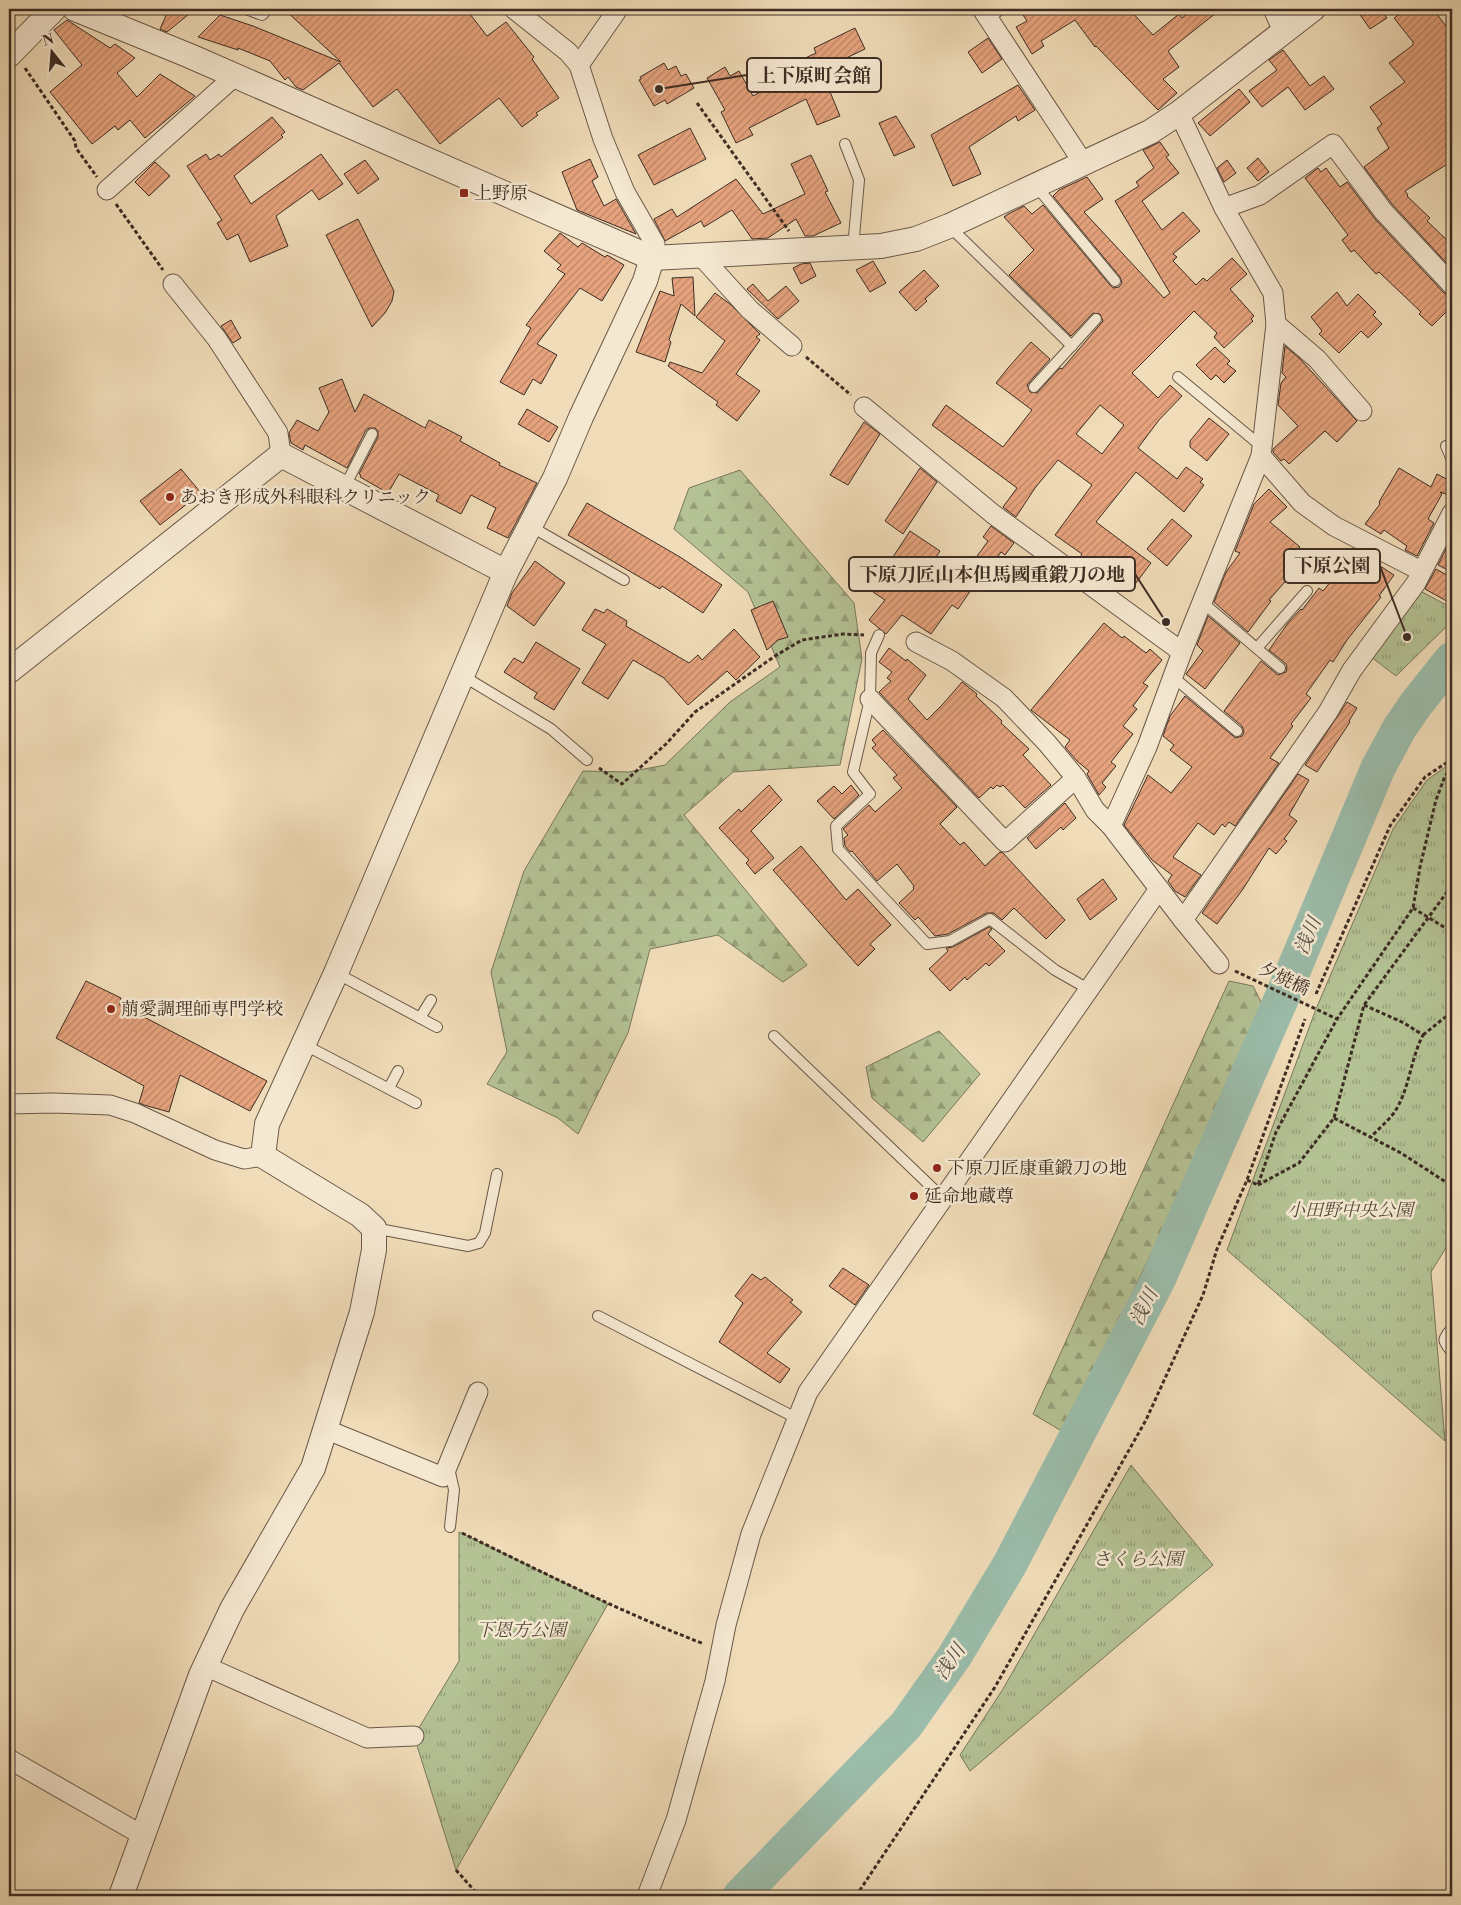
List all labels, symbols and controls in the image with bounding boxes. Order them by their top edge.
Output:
north arrow [28,28,78,78]
text: N [41,30,56,51]
callout: 上下原町会館 [747,58,881,92]
text: 上下原町会館 [757,64,871,88]
place label: 上野原 [474,182,528,205]
marker: 上野原 [458,187,470,199]
place label: あおき形成外科眼科クリニック [180,486,431,509]
marker: あおき形成外科眼科クリニック [164,491,176,503]
callout: 下原公園 [1284,549,1380,583]
text: 下原公園 [1294,554,1370,578]
callout: 下原刀匠山本但馬國重鍛刀の地 [849,557,1135,591]
text: 下原刀匠山本但馬國重鍛刀の地 [859,563,1125,587]
water label: 浅川 [1290,912,1327,958]
street label: 夕焼橋 [1255,957,1313,1001]
place label: 萠愛調理師専門学校 [121,998,283,1021]
marker: 萠愛調理師専門学校 [105,1003,117,1015]
place label: 下原刀匠康重鍛刀の地 [947,1157,1127,1180]
marker: 下原刀匠康重鍛刀の地 [931,1162,943,1174]
place label: 延命地蔵尊 [924,1185,1014,1208]
marker: 延命地蔵尊 [908,1190,920,1202]
park label: 小田野中央公園 [1287,1199,1416,1222]
water label: 浅川 [1125,1283,1164,1329]
park label: さくら公園 [1093,1548,1186,1571]
park label: 下恩方公園 [476,1619,569,1642]
water label: 浅川 [929,1638,972,1684]

